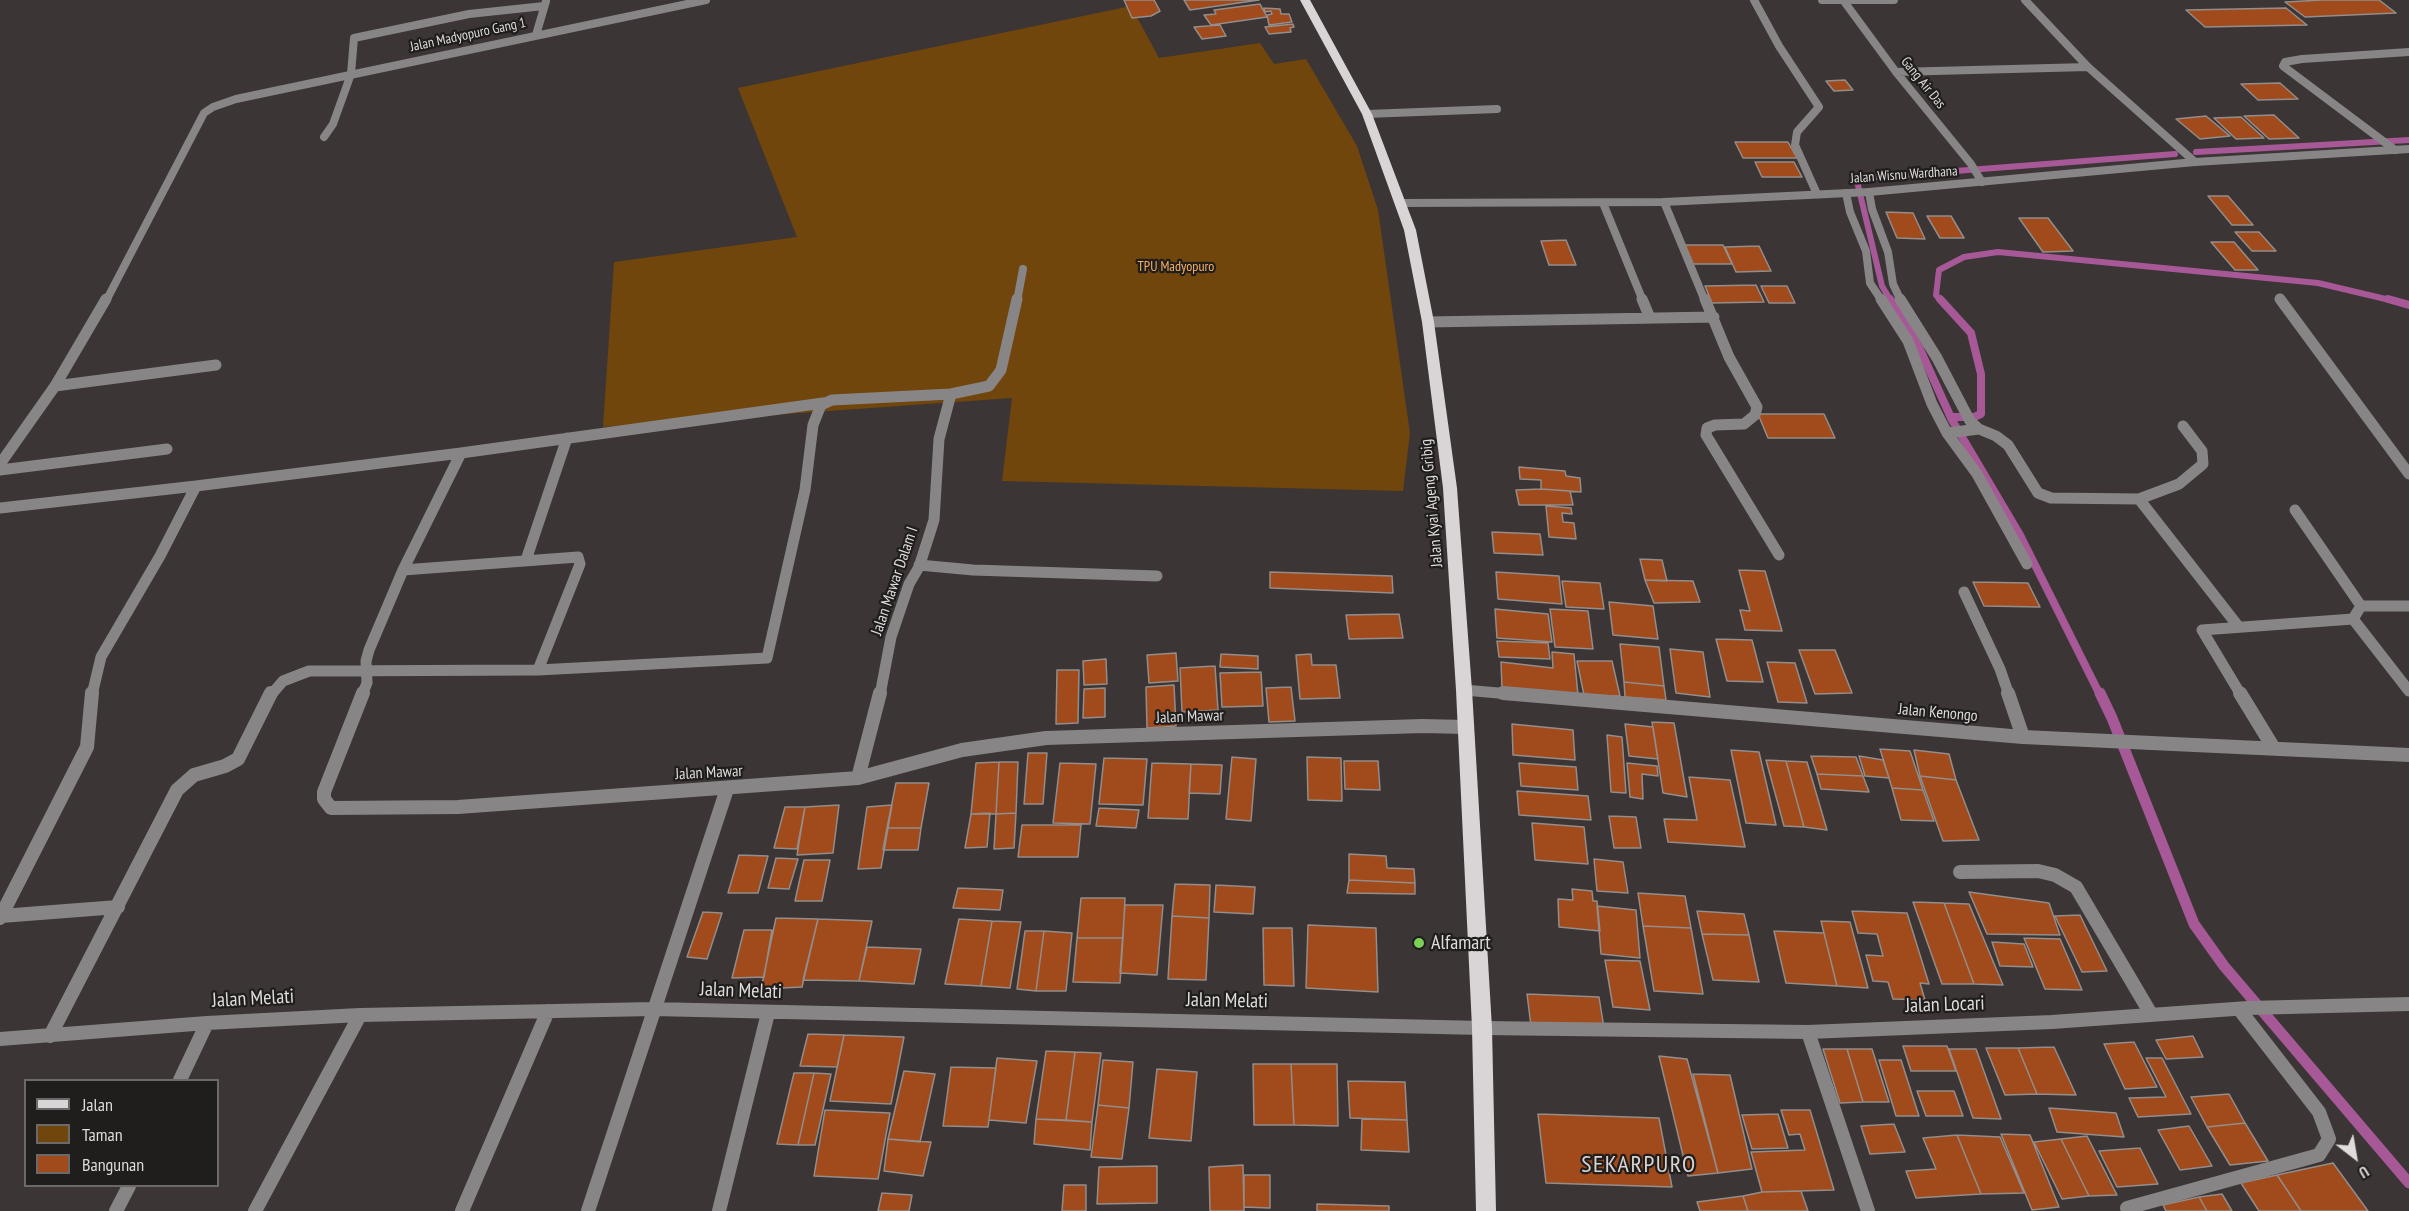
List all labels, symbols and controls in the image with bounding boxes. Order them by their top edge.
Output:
street label: Jalan Madyopuro Gang 1 [409,15,527,55]
street label: Gang Air Das [1897,54,1949,112]
street label: Jalan Wisnu Wardhana [1850,163,1958,187]
park label: TPU Madyopuro [1138,259,1214,275]
street label: Jalan Kyai Ageng Gribig [1417,438,1447,568]
street label: Jalan Mawar Dalam I [867,524,923,638]
street label: Jalan Kenongo [1898,700,1978,726]
street label: Jalan Mawar [1156,706,1224,728]
street label: Jalan Mawar [675,762,743,784]
place label: Alfamart [1431,931,1491,955]
marker: Alfamart [1412,936,1426,950]
street label: Jalan Melati [700,978,782,1004]
street label: Jalan Melati [211,985,295,1013]
street label: Jalan Melati [1186,988,1268,1014]
street label: Jalan Locari [1905,992,1985,1018]
legend [24,1079,219,1187]
text: Jalan [82,1093,113,1116]
text: Taman [82,1123,123,1146]
north arrow [2325,1127,2385,1187]
district label: SEKARPURO [1581,1151,1697,1179]
text: Bangunan [82,1153,144,1176]
text: U [2356,1162,2373,1183]

